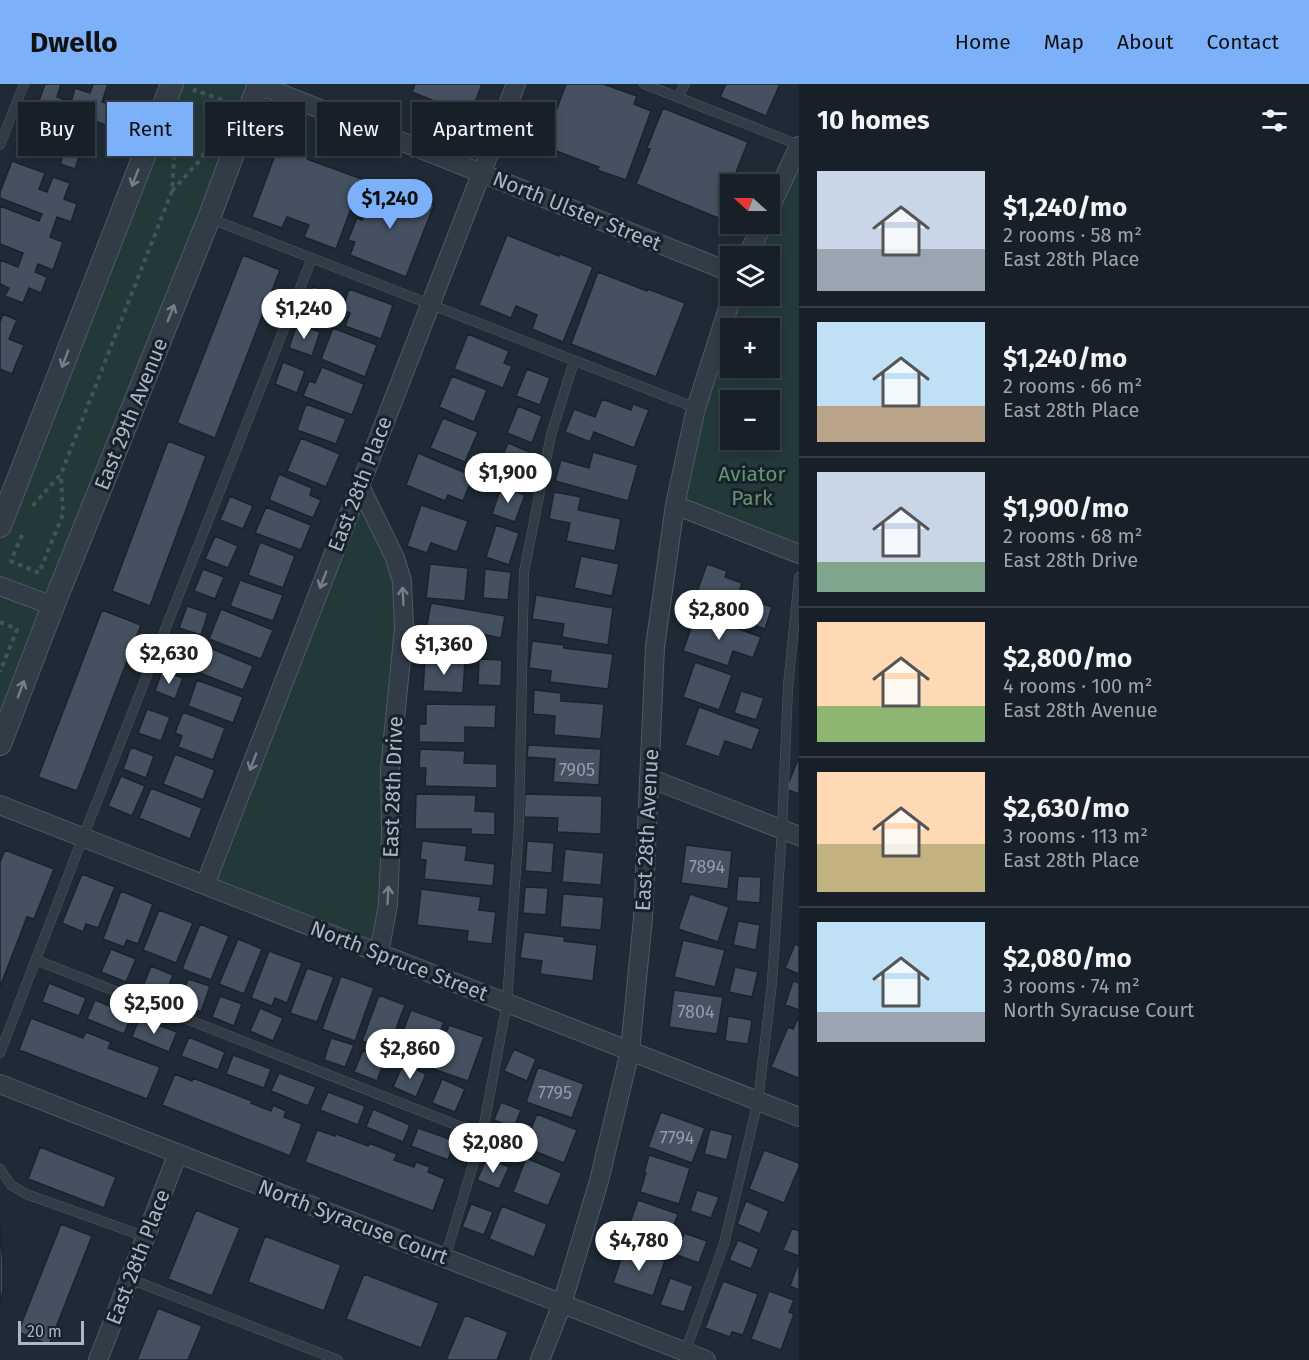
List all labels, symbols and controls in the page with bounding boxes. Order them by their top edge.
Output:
text: Dwello [30,26,118,59]
text: Home [955,29,1011,55]
text: Map [1044,29,1084,55]
text: About [1117,29,1174,55]
text: Contact [1207,29,1279,55]
chip: Buy [18,102,95,156]
chip: Rent [107,102,193,156]
chip: Filters [205,102,305,156]
chip: New [317,102,400,156]
chip: Apartment [412,102,555,156]
icon: filters [1258,104,1291,137]
text: 10 homes [817,105,930,136]
street label: North Ulster Street [489,165,665,257]
one-way arrow [129,168,140,186]
north arrow [720,174,780,234]
map controls [720,174,780,450]
pin: $1,240 [341,179,439,230]
text: $1,240 [361,186,419,210]
text: $1,240/mo [1003,192,1127,223]
icon: home [865,195,937,267]
text: 2 rooms · 58 m² [1003,223,1142,247]
button: layers [720,246,780,306]
text: East 28th Place [1003,247,1139,271]
pin: $1,240 [255,289,353,340]
text: $1,240 [275,296,333,320]
one-way arrow [166,304,177,323]
button: + [720,318,780,378]
street label: East 29th Avenue [89,334,173,494]
text: $1,240/mo [1003,343,1127,374]
icon: home [865,346,937,418]
one-way arrow [59,350,70,368]
text: 2 rooms · 66 m² [1003,374,1142,398]
button: − [720,390,780,450]
text: East 28th Place [1003,398,1139,422]
street label: East 28th Place [322,413,398,555]
pin: $1,900 [459,453,557,504]
text: $1,900 [479,460,537,484]
park label: Aviator Park [718,461,786,511]
text: $1,900/mo [1003,493,1129,524]
icon: home [865,496,937,568]
text: 2 rooms · 68 m² [1003,524,1143,548]
text: East 28th Drive [1003,548,1138,572]
one-way arrow [317,570,328,589]
one-way arrow [397,586,408,606]
pin: $2,800 [670,590,768,641]
text: $2,800 [689,597,749,621]
pin: $1,360 [395,625,493,676]
text: $1,360 [415,632,473,656]
pin: $2,630 [120,634,218,685]
text: $2,630 [140,641,198,665]
text: $2,800/mo [1003,643,1132,674]
icon: home [865,646,937,718]
text: 4 rooms · 100 m² [1003,674,1153,698]
one-way arrow [16,680,27,699]
text: East 28th Avenue [1003,698,1158,722]
street label: East 28th Drive [378,716,408,858]
street label: East 28th Avenue [630,748,664,912]
one-way arrow [246,752,257,770]
house number: 7905 [559,759,595,781]
text: $2,630/mo [1003,793,1129,824]
icon: home [865,796,937,868]
text: 3 rooms · 113 m² [1003,824,1148,848]
text: East 28th Place [1003,848,1139,872]
house number: 7894 [689,856,725,878]
one-way arrow [383,886,394,905]
street label: North Spruce Street [307,915,492,1007]
text: $2,080/mo [1003,943,1132,974]
icon: home [865,946,937,1018]
text: 3 rooms · 74 m² [1003,974,1140,998]
pin: $2,500 [105,984,203,1035]
text: $2,500 [124,991,184,1015]
text: North Syracuse Court [1003,998,1194,1022]
house number: 7804 [677,1001,715,1023]
pin: $2,860 [361,1029,459,1080]
text: $2,860 [380,1036,440,1060]
house number: 7795 [538,1082,572,1104]
pin: $2,080 [444,1123,542,1174]
house number: 7794 [660,1127,695,1149]
text: $2,080 [463,1130,523,1154]
street label: North Syracuse Court [255,1174,452,1270]
street label: East 28th Place [100,1186,176,1328]
pin: $4,780 [590,1221,688,1272]
text: $4,780 [609,1228,669,1252]
scale bar [18,1318,84,1346]
text: 20 m [27,1322,62,1341]

